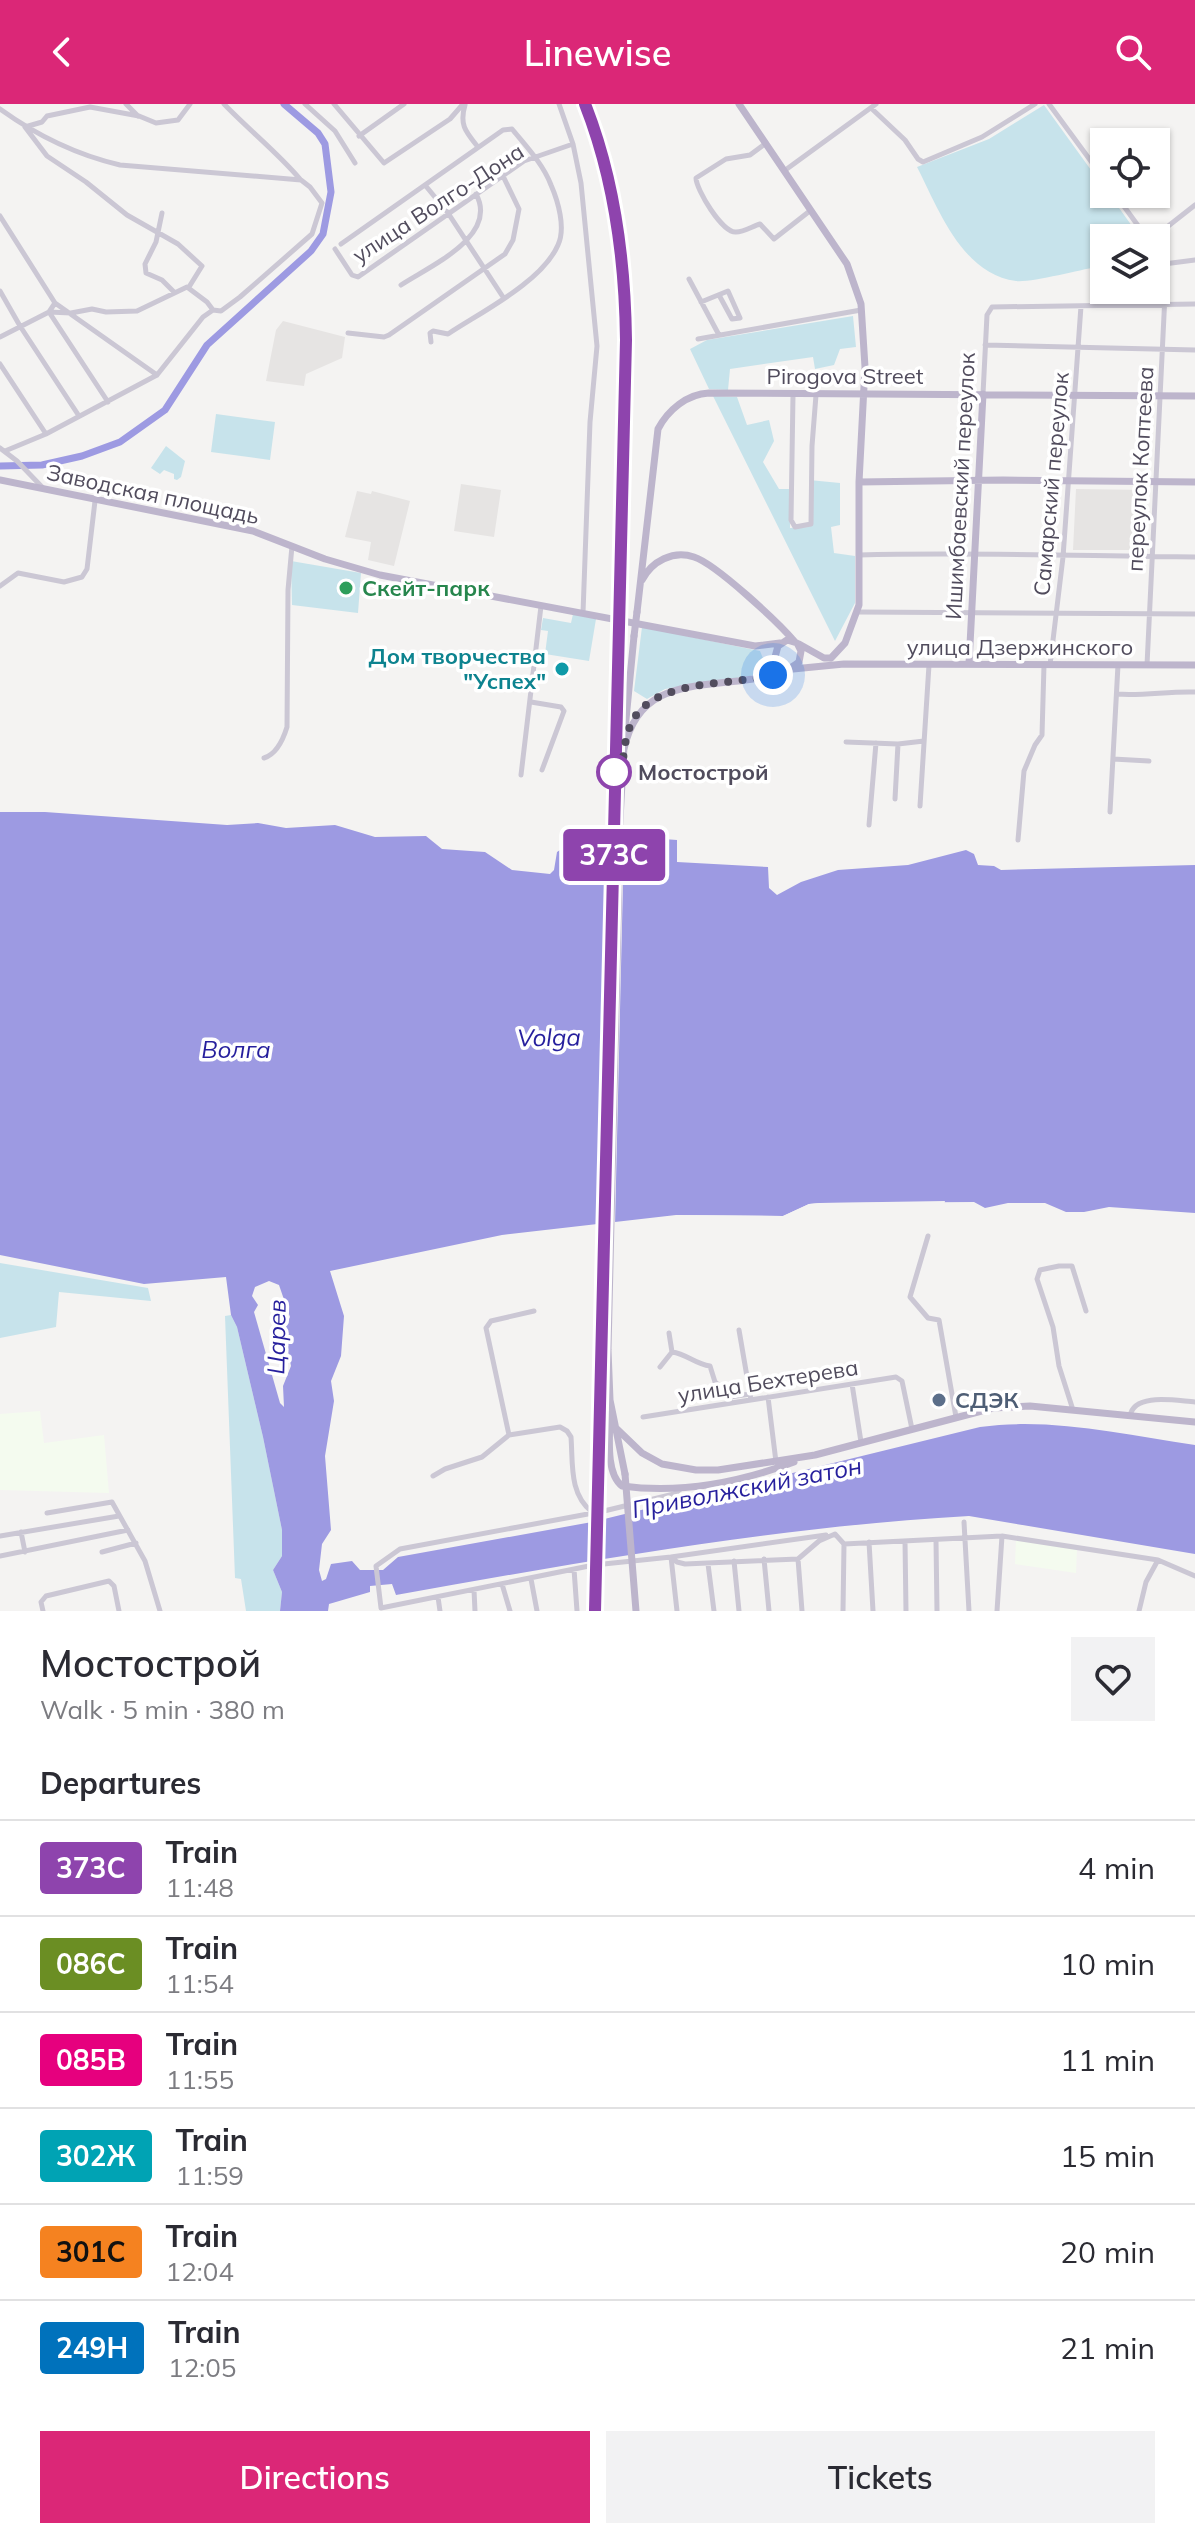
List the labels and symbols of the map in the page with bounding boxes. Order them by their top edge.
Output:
street label: улица Волго-Дона [347,137,529,269]
street label: Ишимбаевский переулок [939,352,981,620]
street label: Pirogova Street [767,362,924,390]
street label: переулок Коптеева [1121,366,1159,572]
street label: Самарский переулок [1027,371,1075,597]
street label: Заводская площадь [44,458,262,530]
place label: Скейт-парк [362,574,490,602]
marker: Скейт-парк [337,579,355,597]
street label: улица Дзержинского [907,633,1133,661]
place label: Дом творчества "Успех" [369,642,546,695]
your location [753,655,793,695]
marker: Дом творчества "Успех" [553,660,571,678]
marker: Мостострой [597,755,631,789]
place label: Мостострой [638,758,769,786]
line badge: 373C [558,829,670,881]
water label: Volga [517,1021,581,1053]
water label: Волга [201,1034,271,1064]
water label: Царев [260,1299,292,1375]
street label: улица Бехтерева [676,1353,860,1409]
place label: СДЭК [955,1386,1019,1414]
marker: СДЭК [930,1391,948,1409]
water label: Приволжский затон [629,1450,864,1524]

